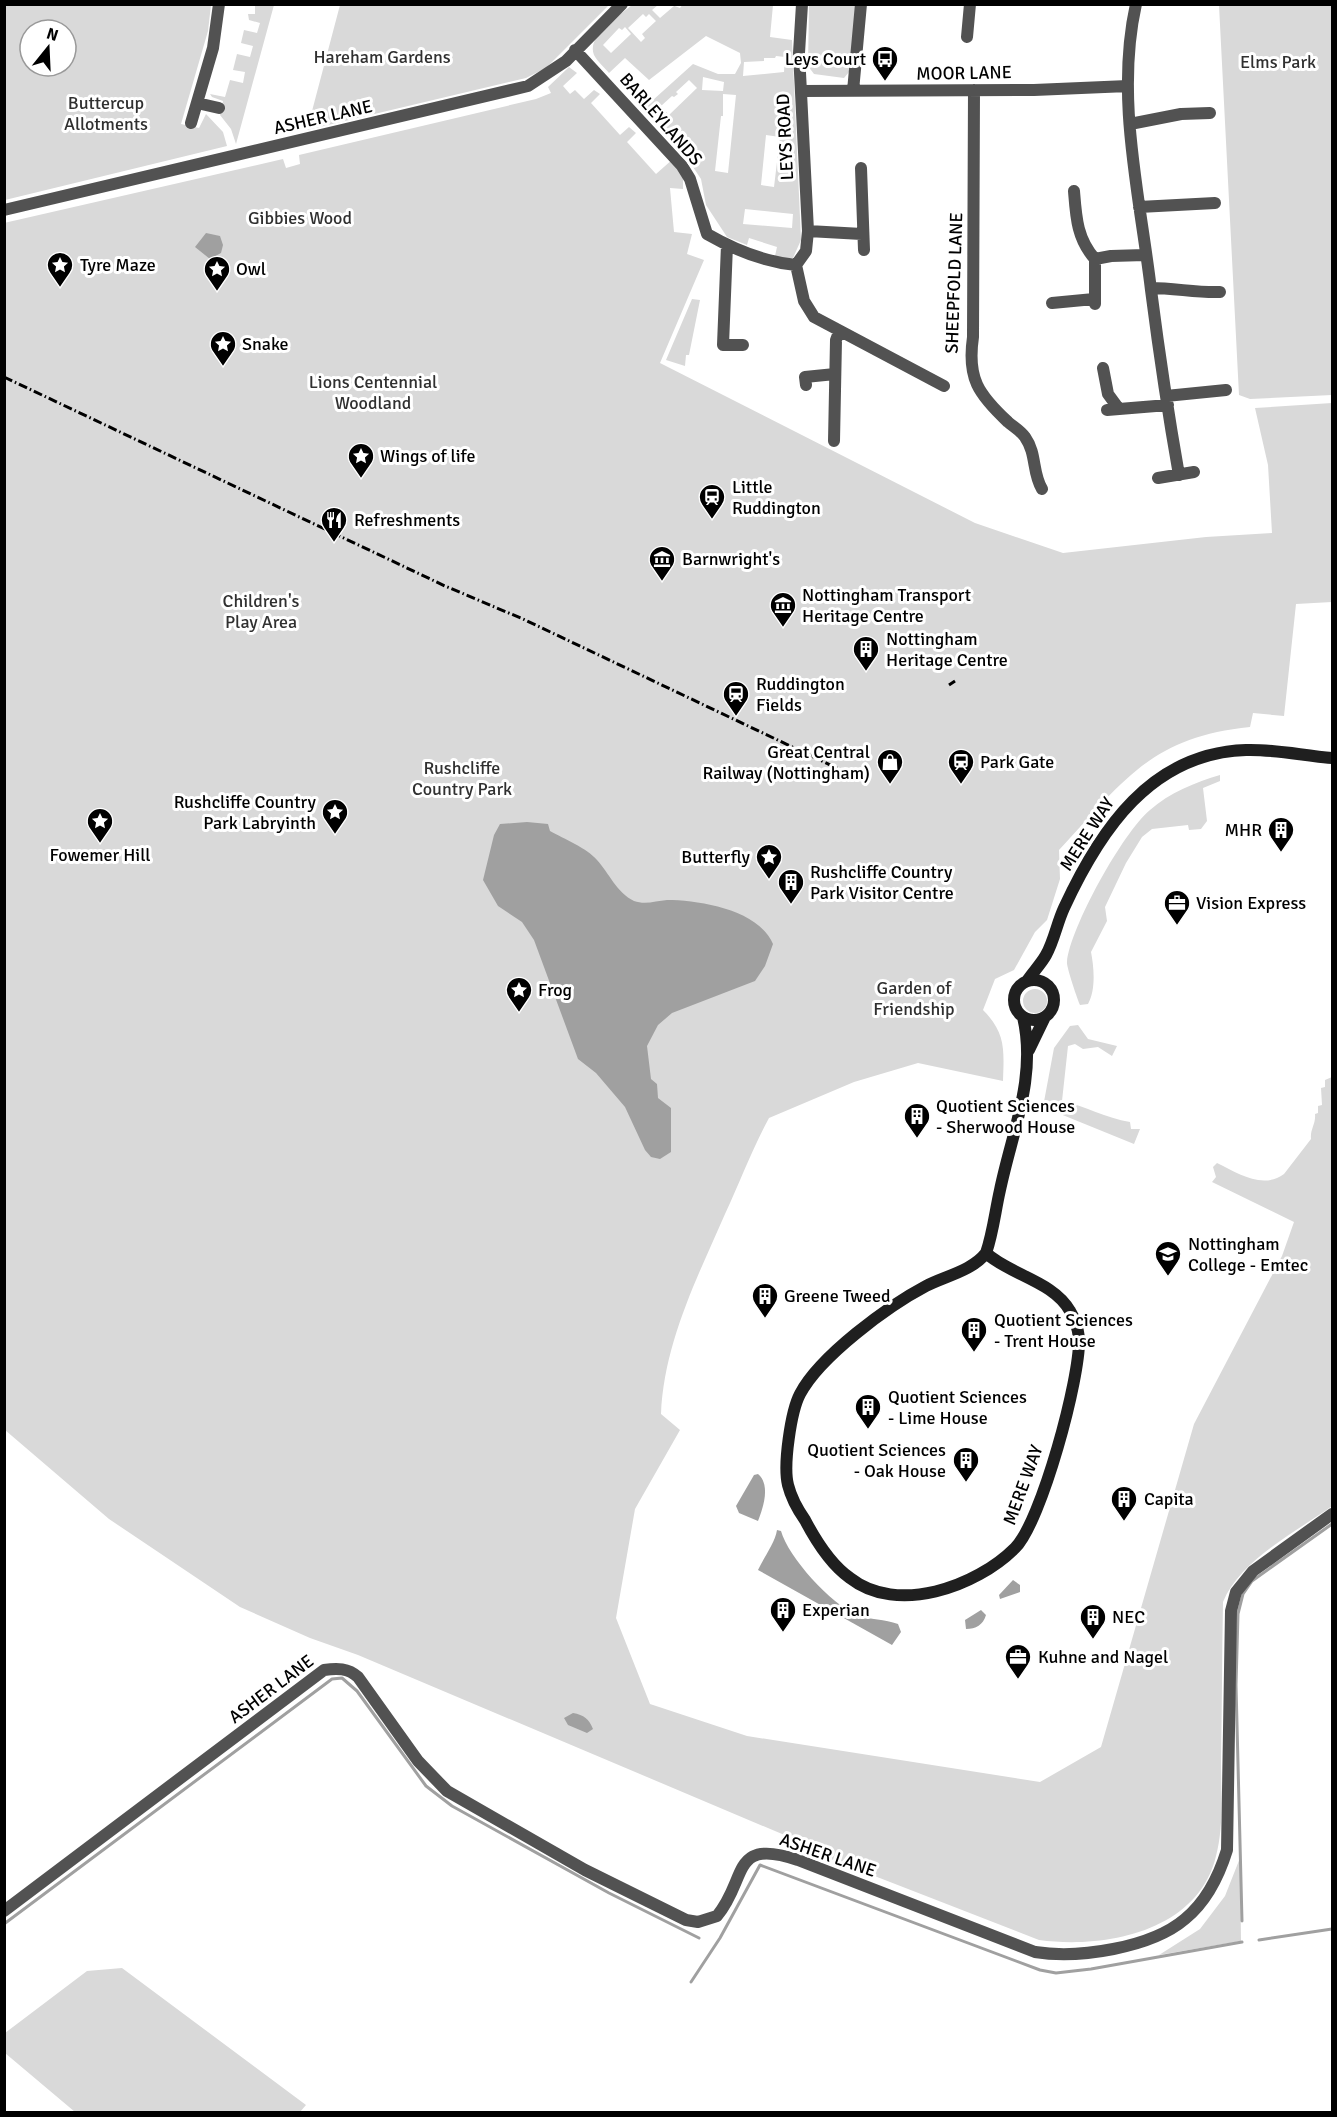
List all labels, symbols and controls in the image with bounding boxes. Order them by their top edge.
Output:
north arrow [18,18,78,78]
text: N [44,23,61,46]
bus stop icon: Leys Court [870,44,900,82]
park label: Hareham Gardens [313,46,451,68]
place label: Leys Court [785,48,866,70]
park label: Elms Park [1240,51,1316,73]
street label: MOOR LANE [916,61,1012,85]
street label: BARLEYLANDS [615,68,707,170]
park label: Buttercup Allotments [64,92,148,135]
street label: LEYS ROAD [772,93,798,181]
street label: ASHER LANE [271,95,375,139]
park label: Gibbies Wood [248,207,352,229]
street label: SHEEPFOLD LANE [941,212,967,354]
place icon: Tyre Maze [45,250,75,288]
place label: Tyre Maze [80,254,156,276]
place icon: Owl [202,254,232,292]
place label: Owl [236,258,266,280]
place icon: Snake [208,329,238,367]
place label: Snake [242,333,289,355]
park label: Lions Centennial Woodland [309,371,437,414]
place icon: Wings of life [346,441,376,479]
place label: Wings of life [380,445,475,467]
place label: Little Ruddington [732,476,821,519]
station icon: Little Ruddington [697,482,727,520]
restaurant icon: Refreshments [319,505,349,543]
place label: Refreshments [354,509,460,531]
museum icon: Barnwright's [647,544,677,582]
place label: Barnwright's [682,548,780,570]
place label: Nottingham Transport Heritage Centre [802,584,971,627]
park label: Children's Play Area [223,590,300,633]
museum icon: Nottingham Transport Heritage Centre [768,590,798,628]
place label: Nottingham Heritage Centre [886,628,1008,671]
building icon: Nottingham Heritage Centre [851,634,881,672]
place label: Ruddington Fields [756,673,845,716]
station icon: Ruddington Fields [721,679,751,717]
place label: Great Central Railway (Nottingham) [702,741,870,784]
shop icon: Great Central Railway (Nottingham) [875,747,905,785]
station icon: Park Gate [946,747,976,785]
place label: Park Gate [980,751,1054,773]
park label: Rushcliffe Country Park [412,757,512,800]
place label: Rushcliffe Country Park Labryinth [174,791,317,834]
street label: MERE WAY [1055,793,1119,875]
place icon: Rushcliffe Country Park Labryinth [320,797,350,835]
place icon: Fowemer Hill [85,806,115,844]
building icon: MHR [1266,815,1296,853]
place label: MHR [1225,819,1262,841]
place icon: Butterfly [754,842,784,880]
place label: Fowemer Hill [49,844,151,866]
place label: Butterfly [681,846,751,868]
place label: Rushcliffe Country Park Visitor Centre [810,861,954,904]
building icon: Rushcliffe Country Park Visitor Centre [776,867,806,905]
office icon: Vision Express [1162,888,1192,926]
place label: Vision Express [1196,892,1306,914]
place icon: Frog [504,975,534,1013]
park label: Garden of Friendship [873,977,955,1020]
place label: Frog [538,979,572,1001]
place label: Quotient Sciences - Sherwood House [936,1095,1075,1138]
building icon: Quotient Sciences - Sherwood House [902,1101,932,1139]
place label: Nottingham College - Emtec [1188,1233,1308,1276]
school or university icon: Nottingham College - Emtec [1153,1239,1183,1277]
building icon: Greene Tweed [750,1281,780,1319]
place label: Greene Tweed [784,1285,891,1307]
place label: Quotient Sciences - Trent House [994,1309,1133,1352]
building icon: Quotient Sciences - Trent House [959,1315,989,1353]
place label: Quotient Sciences - Lime House [888,1386,1027,1429]
building icon: Quotient Sciences - Lime House [853,1392,883,1430]
place label: Quotient Sciences - Oak House [807,1439,946,1482]
street label: MERE WAY [998,1442,1048,1528]
building icon: Quotient Sciences - Oak House [951,1445,981,1483]
building icon: Capita [1109,1484,1139,1522]
place label: Capita [1144,1488,1194,1510]
building icon: Experian [768,1595,798,1633]
place label: Experian [802,1599,870,1621]
building icon: NEC [1078,1602,1108,1640]
place label: NEC [1112,1606,1145,1628]
office icon: Kuhne and Nagel [1003,1642,1033,1680]
place label: Kuhne and Nagel [1038,1646,1168,1668]
street label: ASHER LANE [224,1650,318,1728]
street label: ASHER LANE [777,1828,879,1882]

